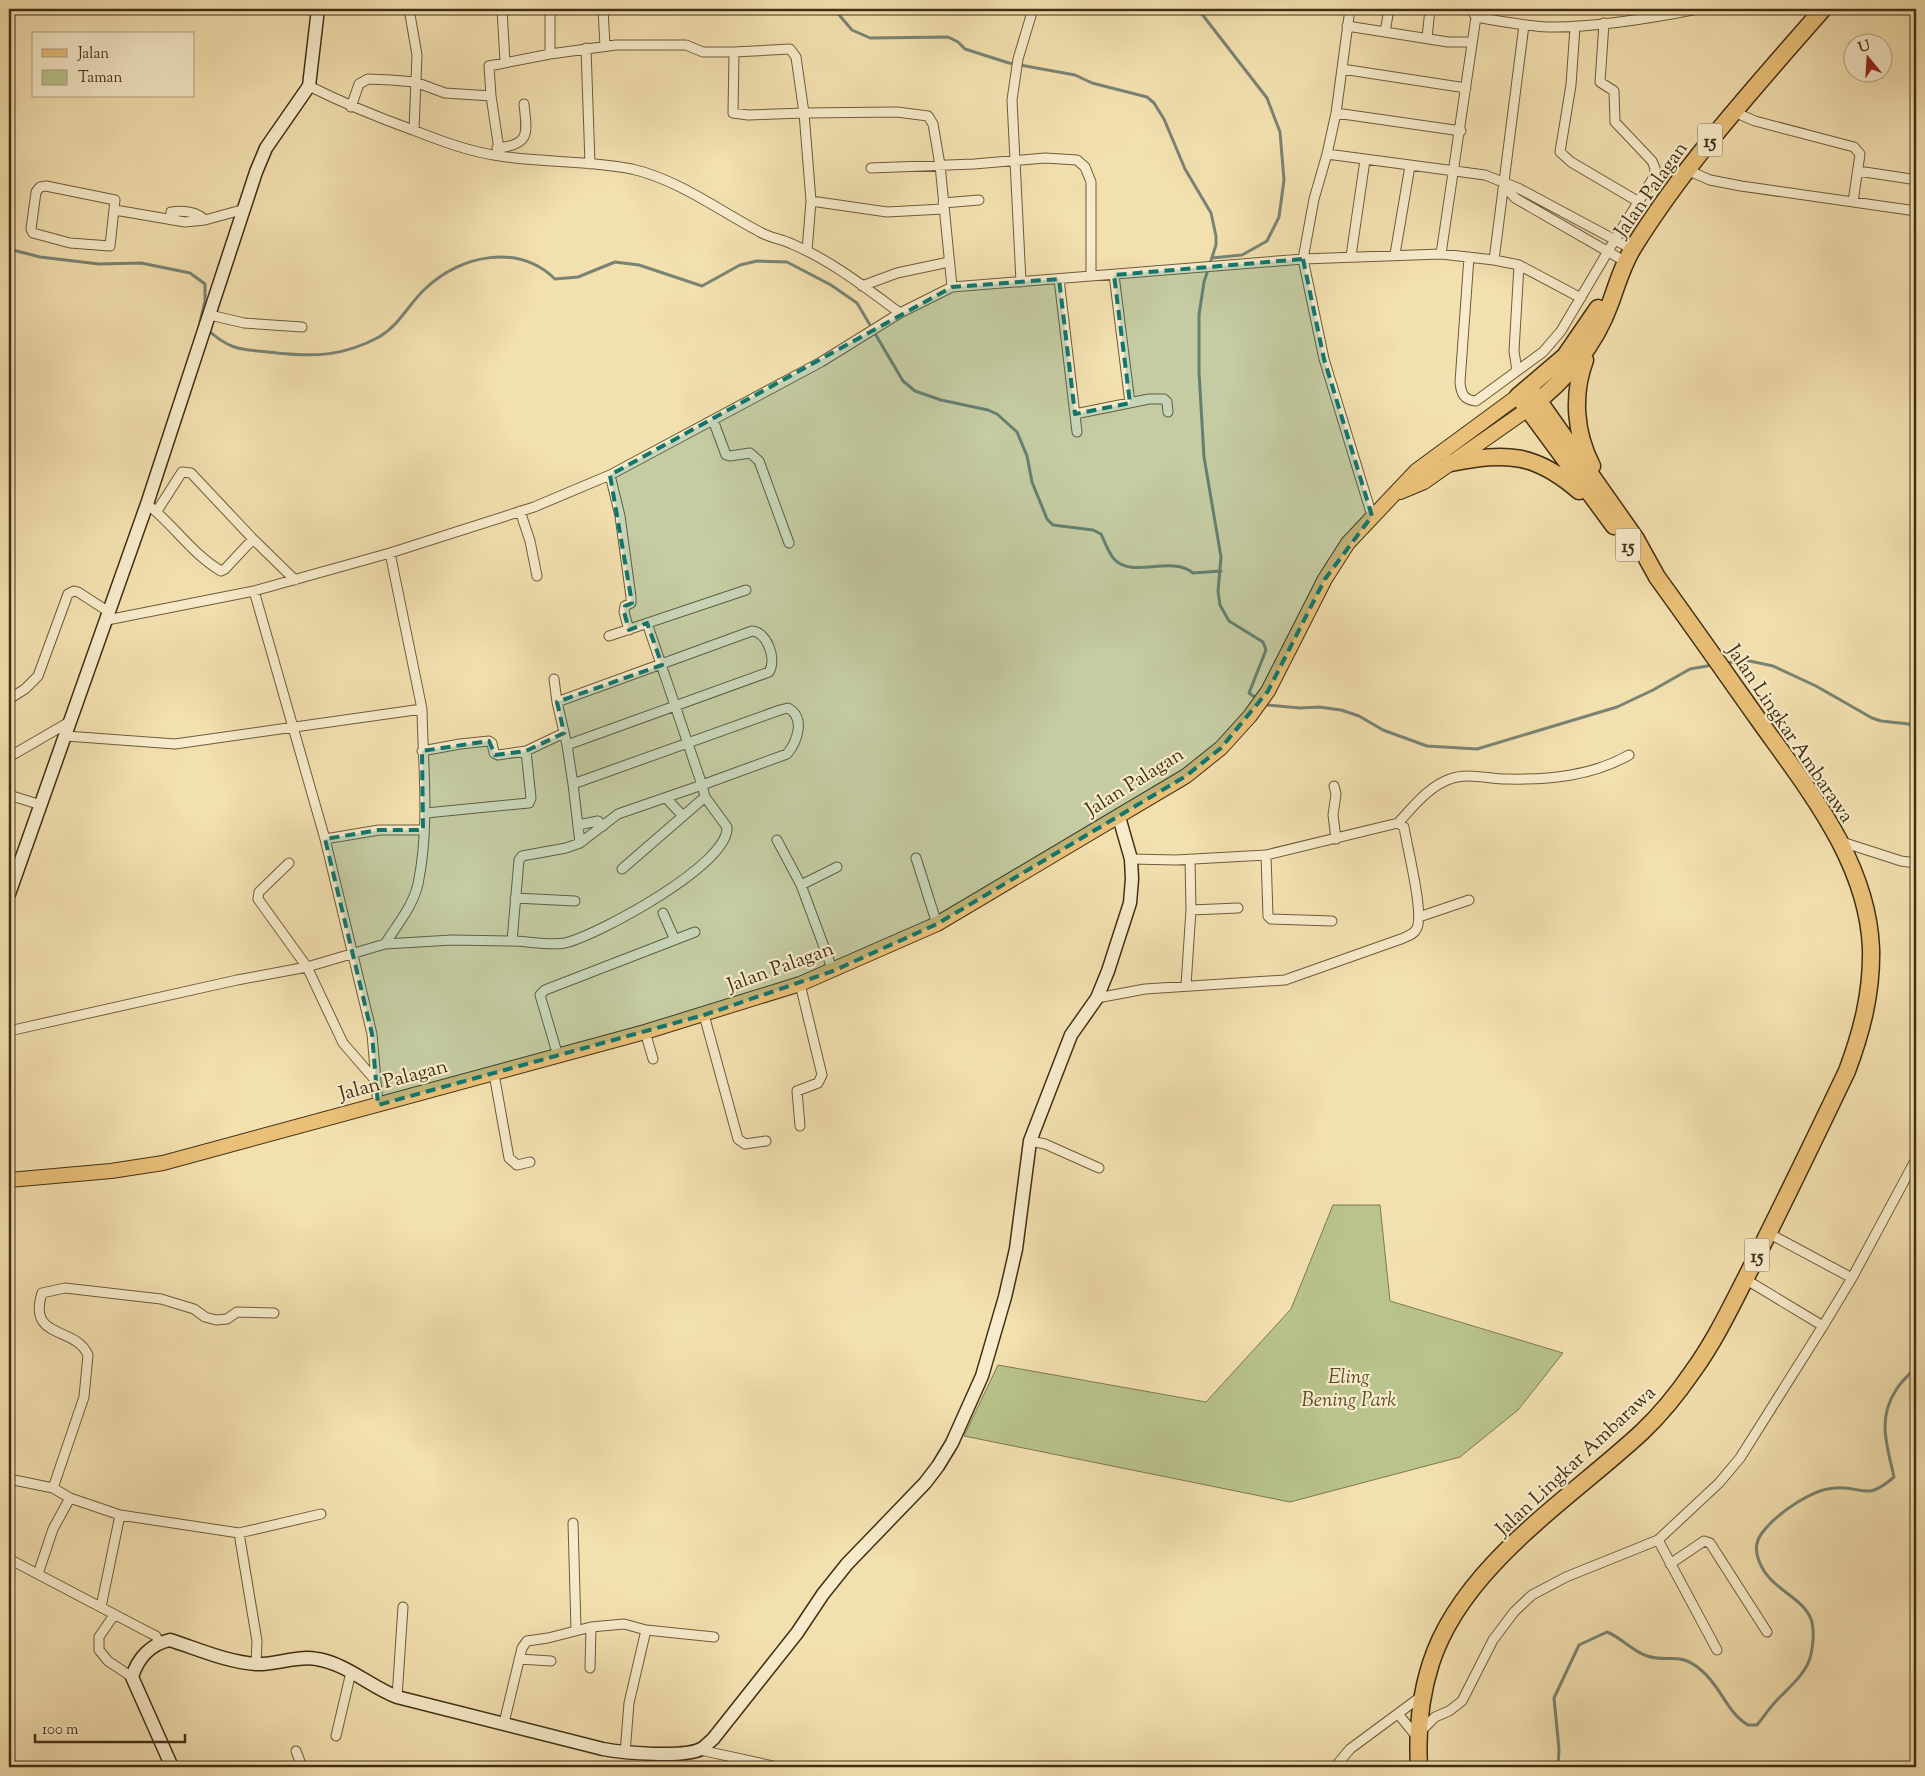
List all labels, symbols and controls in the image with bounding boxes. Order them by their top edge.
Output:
legend [32,32,195,98]
north arrow [1842,32,1892,82]
text: U [1856,36,1874,59]
text: Jalan [77,44,109,65]
text: Taman [78,68,122,89]
road number: 15 [1698,124,1722,156]
street label: Jalan Palagan [1608,136,1696,245]
road number: 15 [1616,528,1640,562]
street label: Jalan Lingkar Ambarawa [1718,639,1860,829]
street label: Jalan Palagan [1080,741,1190,825]
street label: Jalan Palagan [723,936,838,1001]
street label: Jalan Palagan [335,1053,451,1110]
road number: 15 [1744,1238,1770,1272]
park label: Eling Bening Park [1302,1364,1396,1416]
street label: Jalan Lingkar Ambarawa [1489,1380,1663,1545]
scale bar [35,1711,185,1743]
text: 100 m [42,1720,79,1741]

